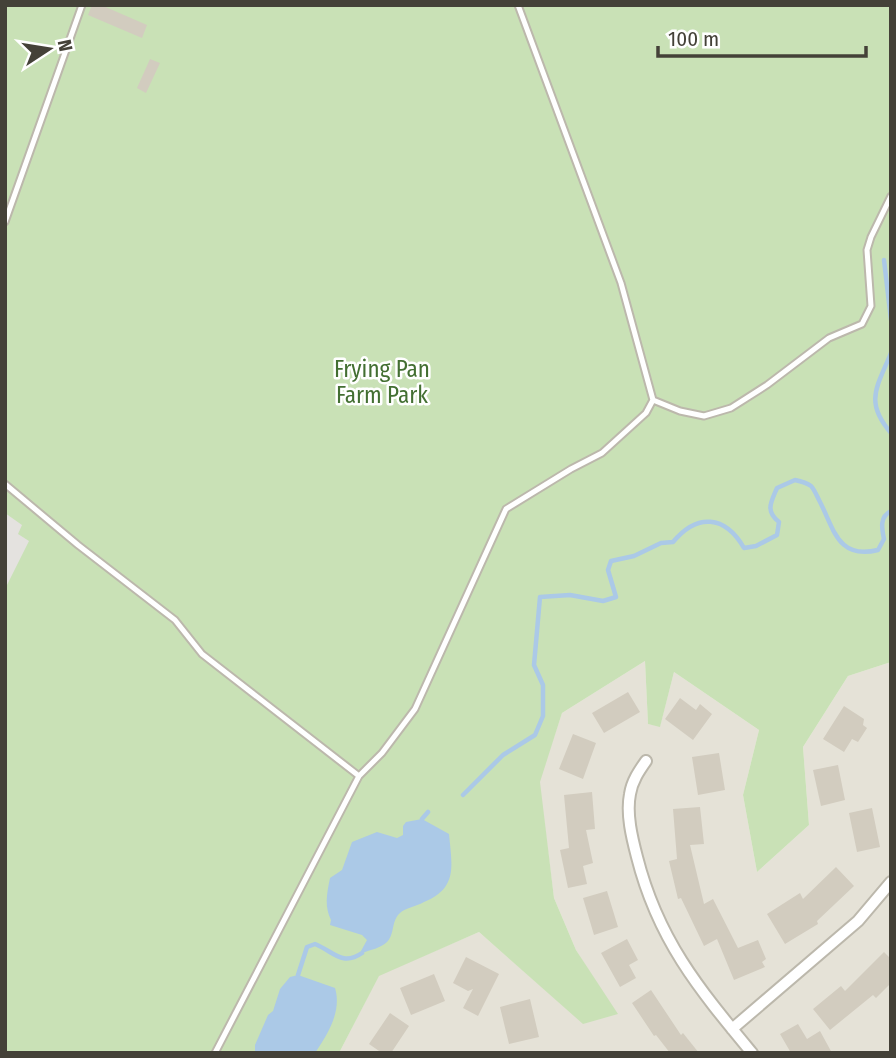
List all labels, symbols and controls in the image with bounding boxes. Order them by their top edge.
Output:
north arrow [14,14,84,84]
scale bar [658,14,866,58]
text: 100 m [668,26,719,52]
text: N [53,38,78,54]
park label: Frying Pan Farm Park [334,355,430,409]

